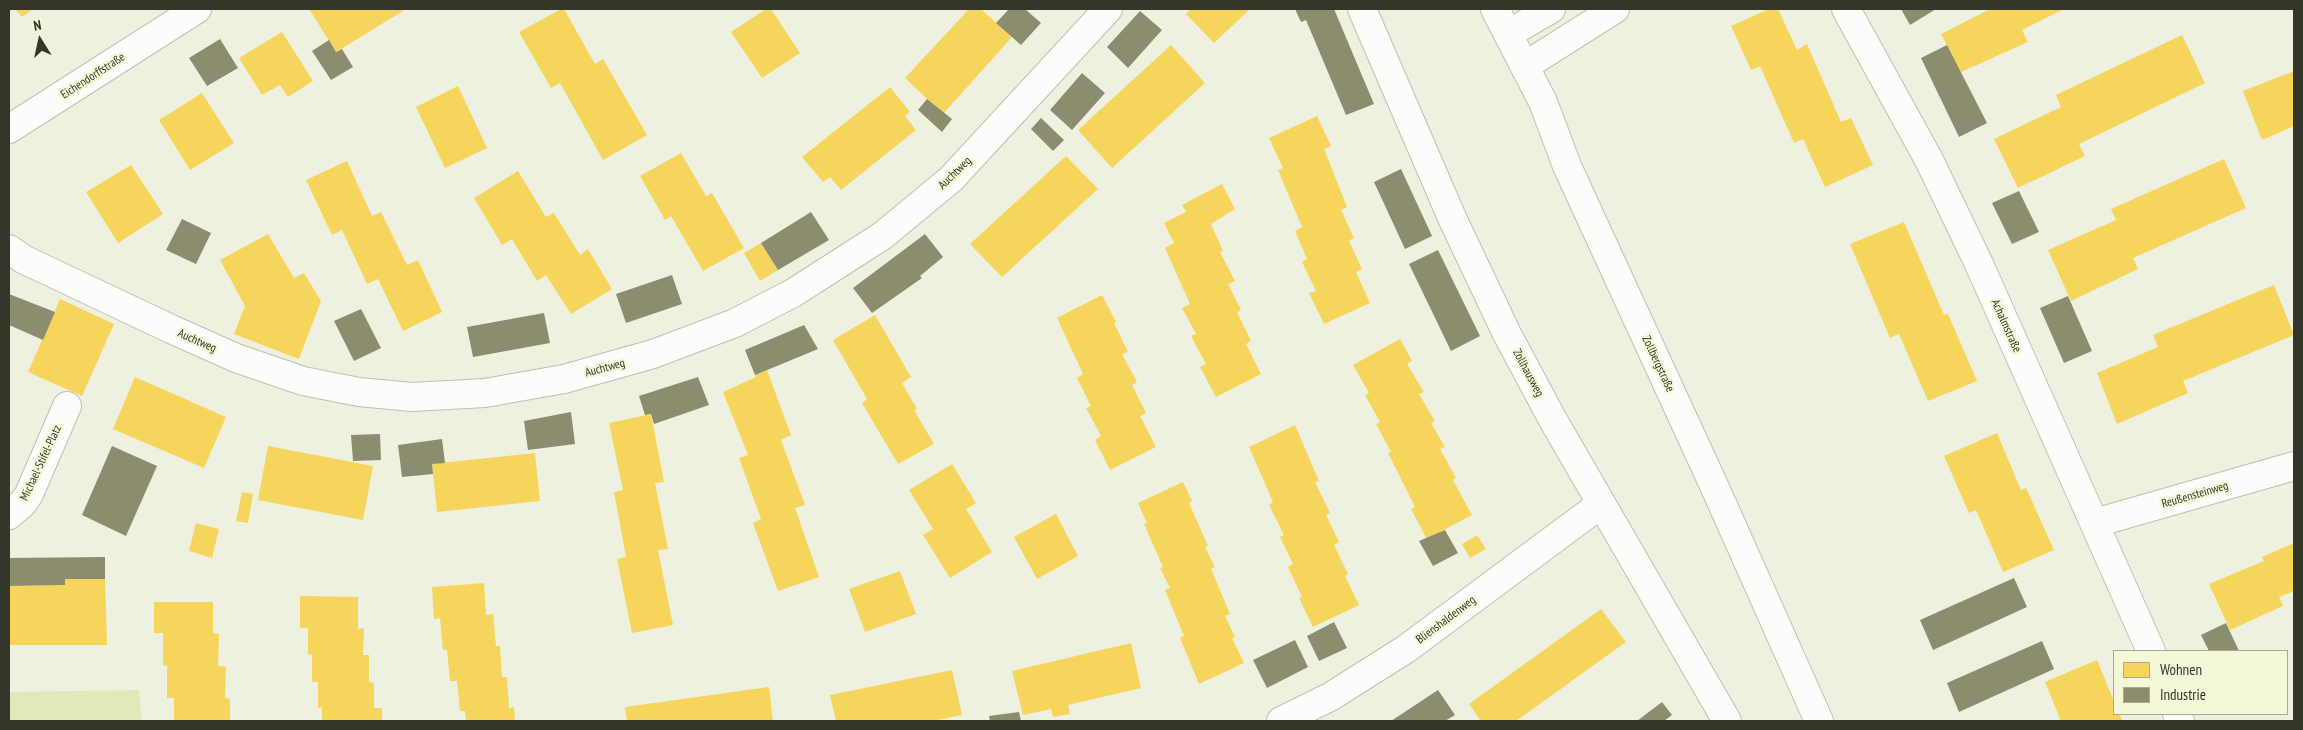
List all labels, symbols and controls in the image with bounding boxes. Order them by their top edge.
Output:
north arrow [15,15,65,65]
text: N [32,16,43,35]
street label: Eichendorffstraße [58,50,128,102]
street label: Auchtweg [935,154,975,192]
street label: Achalmstraße [1988,297,2024,355]
street label: Auchtweg [175,326,219,356]
street label: Zollbergstraße [1639,334,1677,394]
street label: Zollhausweg [1509,347,1547,399]
street label: Auchtweg [583,356,627,380]
street label: Michael-Stifel-Platz [17,423,65,503]
street label: Reußensteinweg [2160,479,2230,511]
street label: Blienshaldenweg [1413,593,1479,647]
legend [2113,650,2288,715]
text: Wohnen [2160,660,2202,679]
text: Industrie [2160,685,2206,704]

